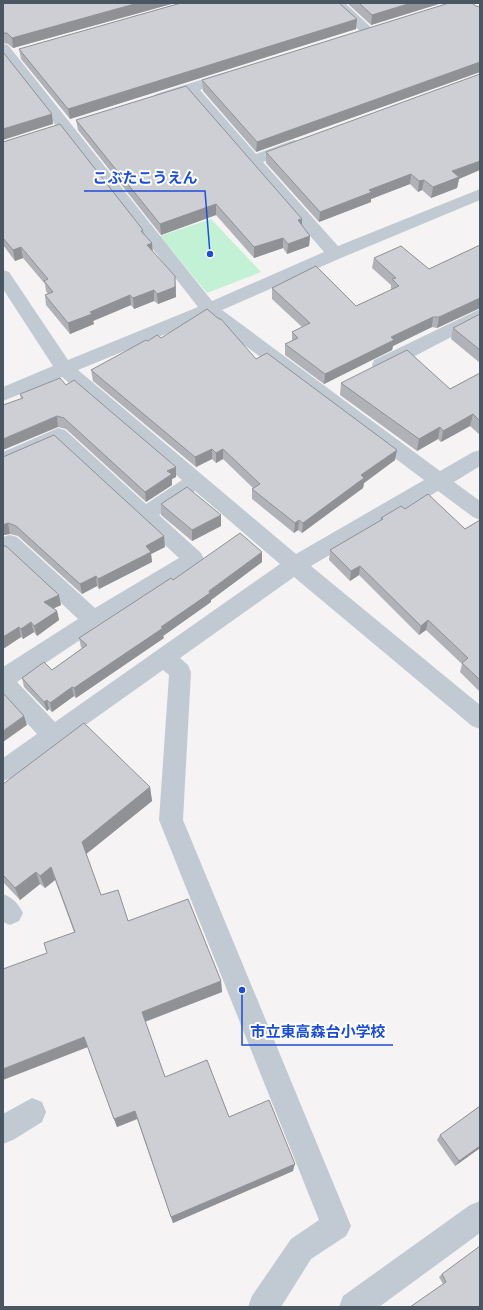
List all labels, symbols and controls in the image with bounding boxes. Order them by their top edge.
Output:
callout: こぶたこうえん [84,164,205,191]
text: こぶたこうえん [92,169,198,186]
callout: 市立東高森台小学校 [242,1018,393,1045]
text: 市立東高森台小学校 [250,1023,386,1040]

